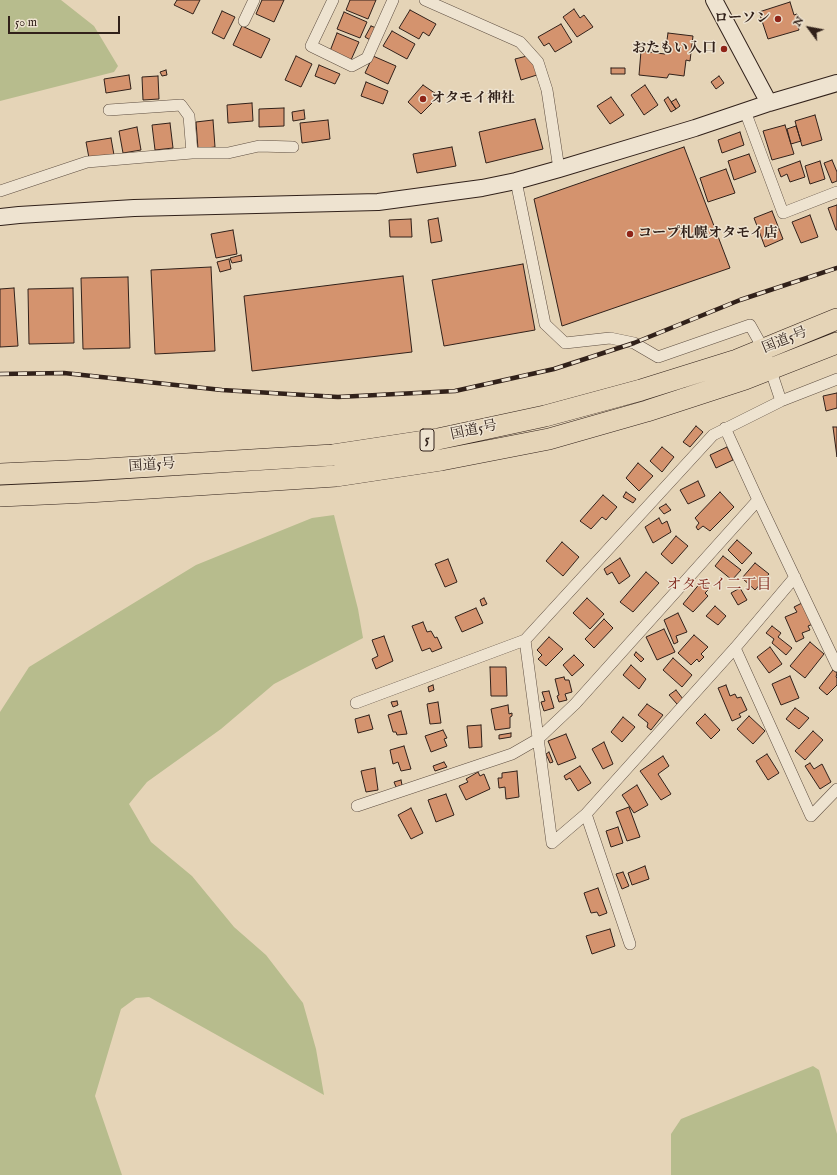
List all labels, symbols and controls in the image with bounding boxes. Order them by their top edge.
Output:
scale bar [10,8,122,34]
north arrow [789,8,829,48]
place label: ローソン [714,11,770,27]
marker: ローソン [773,14,783,24]
text: N [790,14,807,29]
text: 50 m [15,15,37,30]
place label: おたもい入口 [632,41,716,57]
marker: おたもい入口 [719,44,729,54]
place label: オタモイ神社 [431,91,515,107]
marker: オタモイ神社 [418,94,428,104]
place label: コープ札幌オタモイ店 [638,226,778,242]
marker: コープ札幌オタモイ店 [625,229,635,239]
street label: 国道5号 [760,324,810,358]
street label: 国道5号 [449,418,499,444]
road number: 5 [420,429,434,451]
street label: 国道5号 [128,456,176,476]
district label: オタモイ二丁目 [667,577,771,595]

